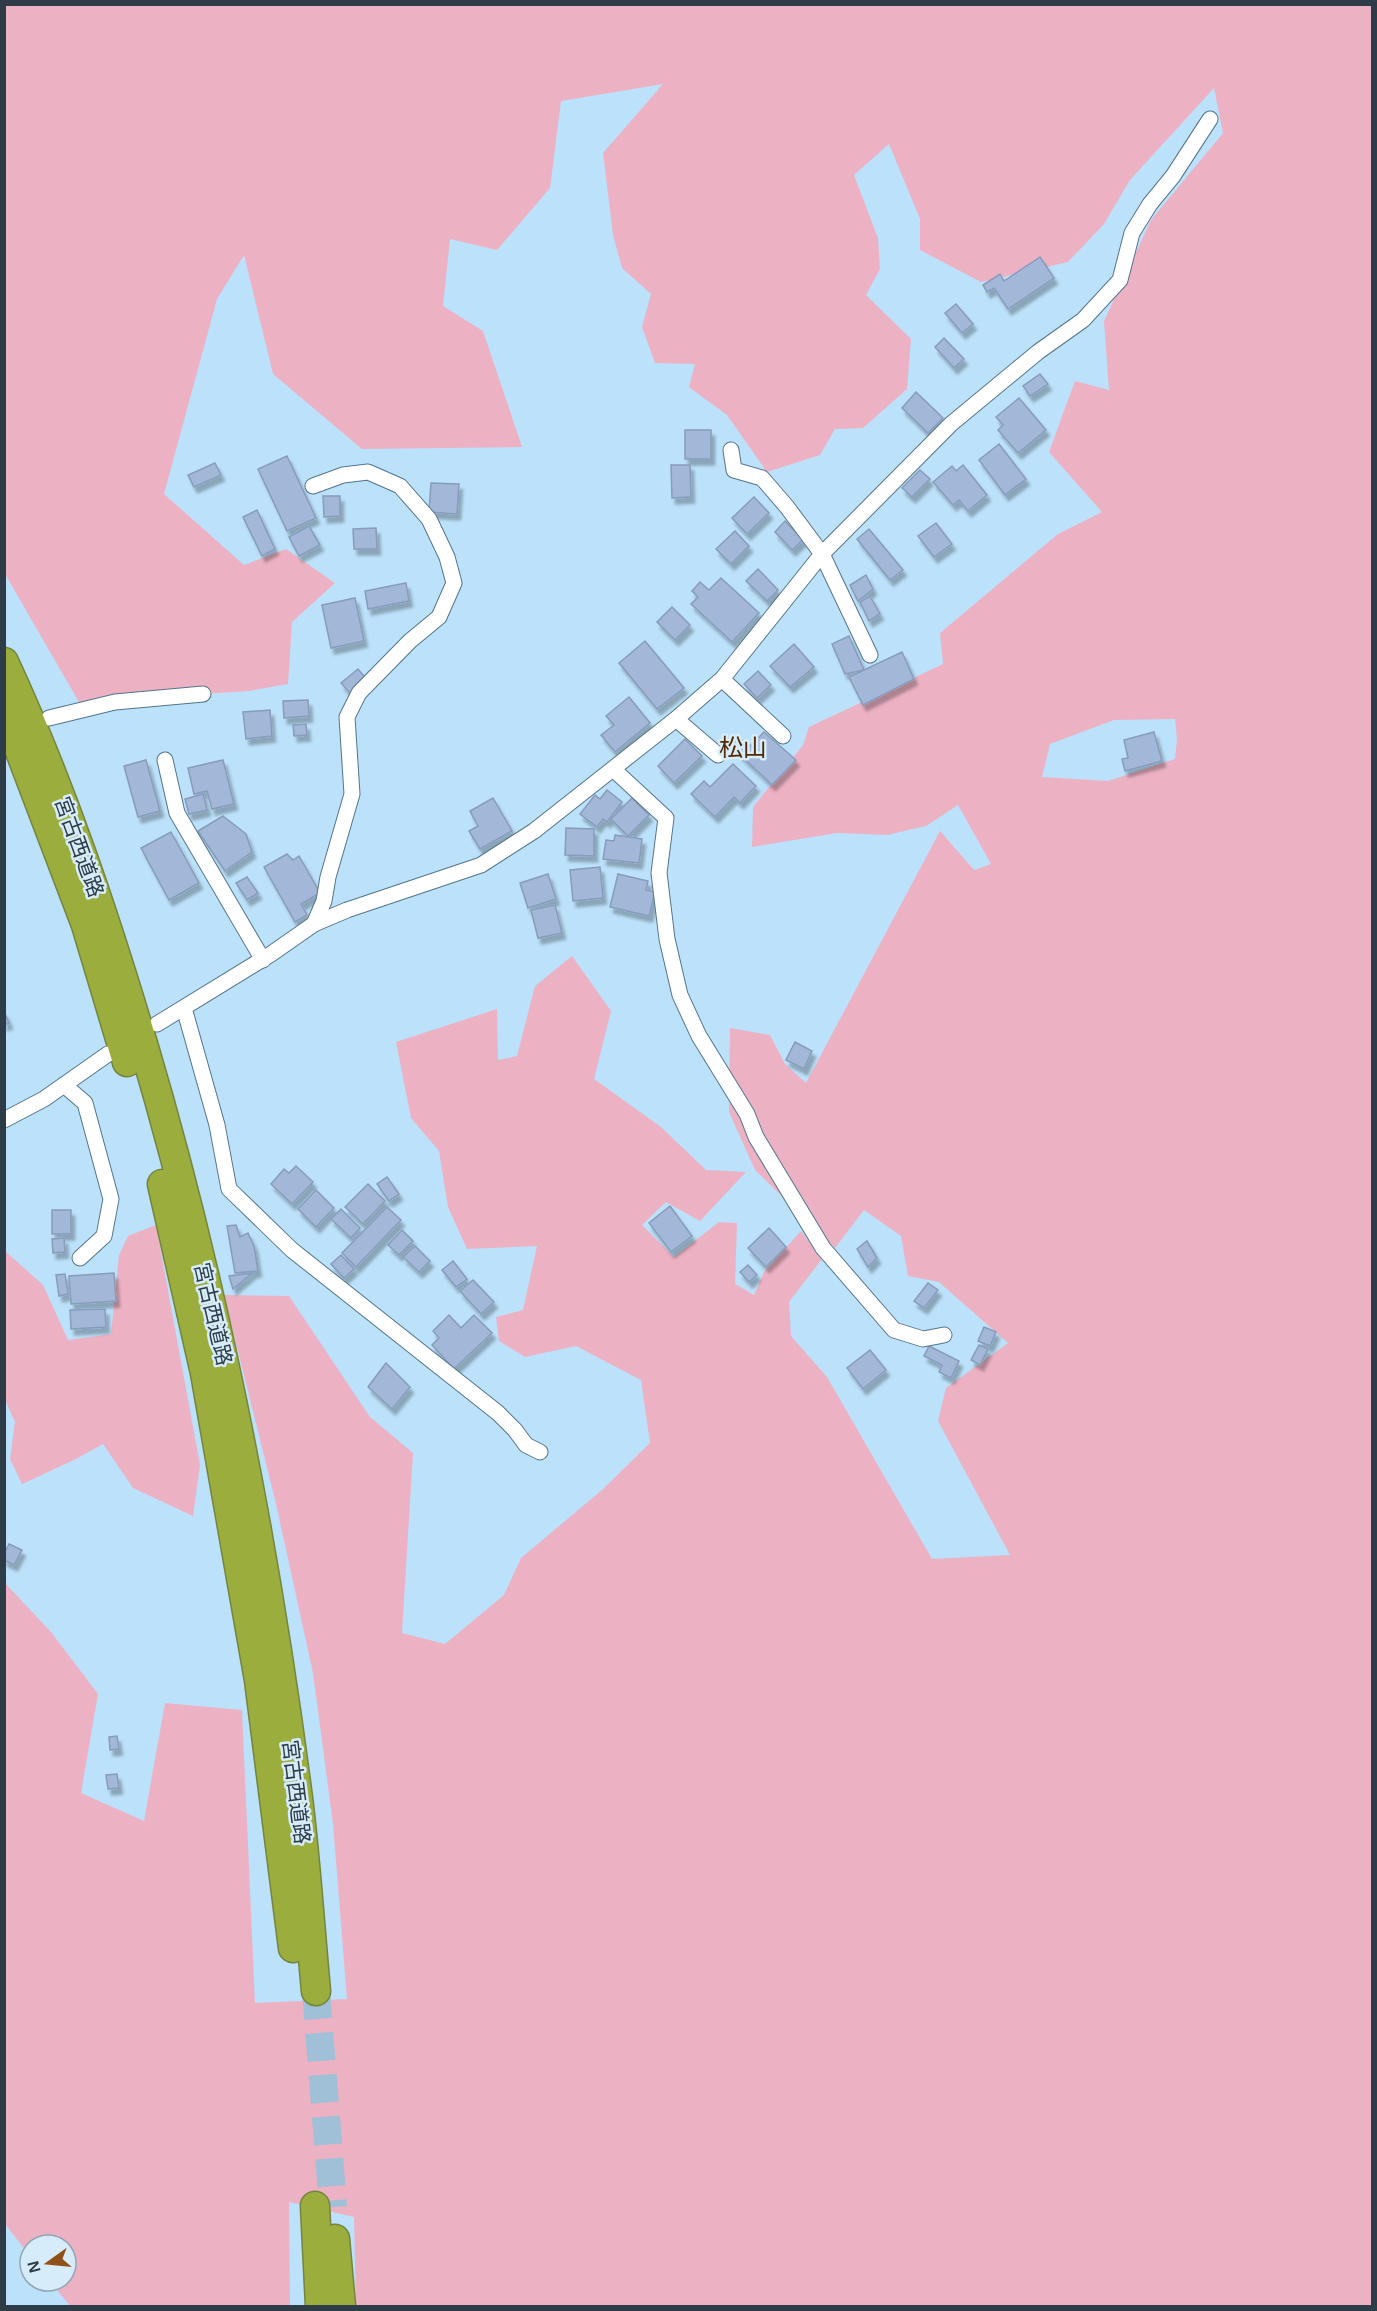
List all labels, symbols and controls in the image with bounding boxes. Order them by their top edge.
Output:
district label: 松山 [719,734,767,761]
street label: 宮古西道路 [51,794,108,900]
street label: 宮古西道路 [190,1260,237,1368]
street label: 宮古西道路 [279,1738,314,1845]
north arrow [18,2233,78,2293]
text: N [24,2259,44,2275]

